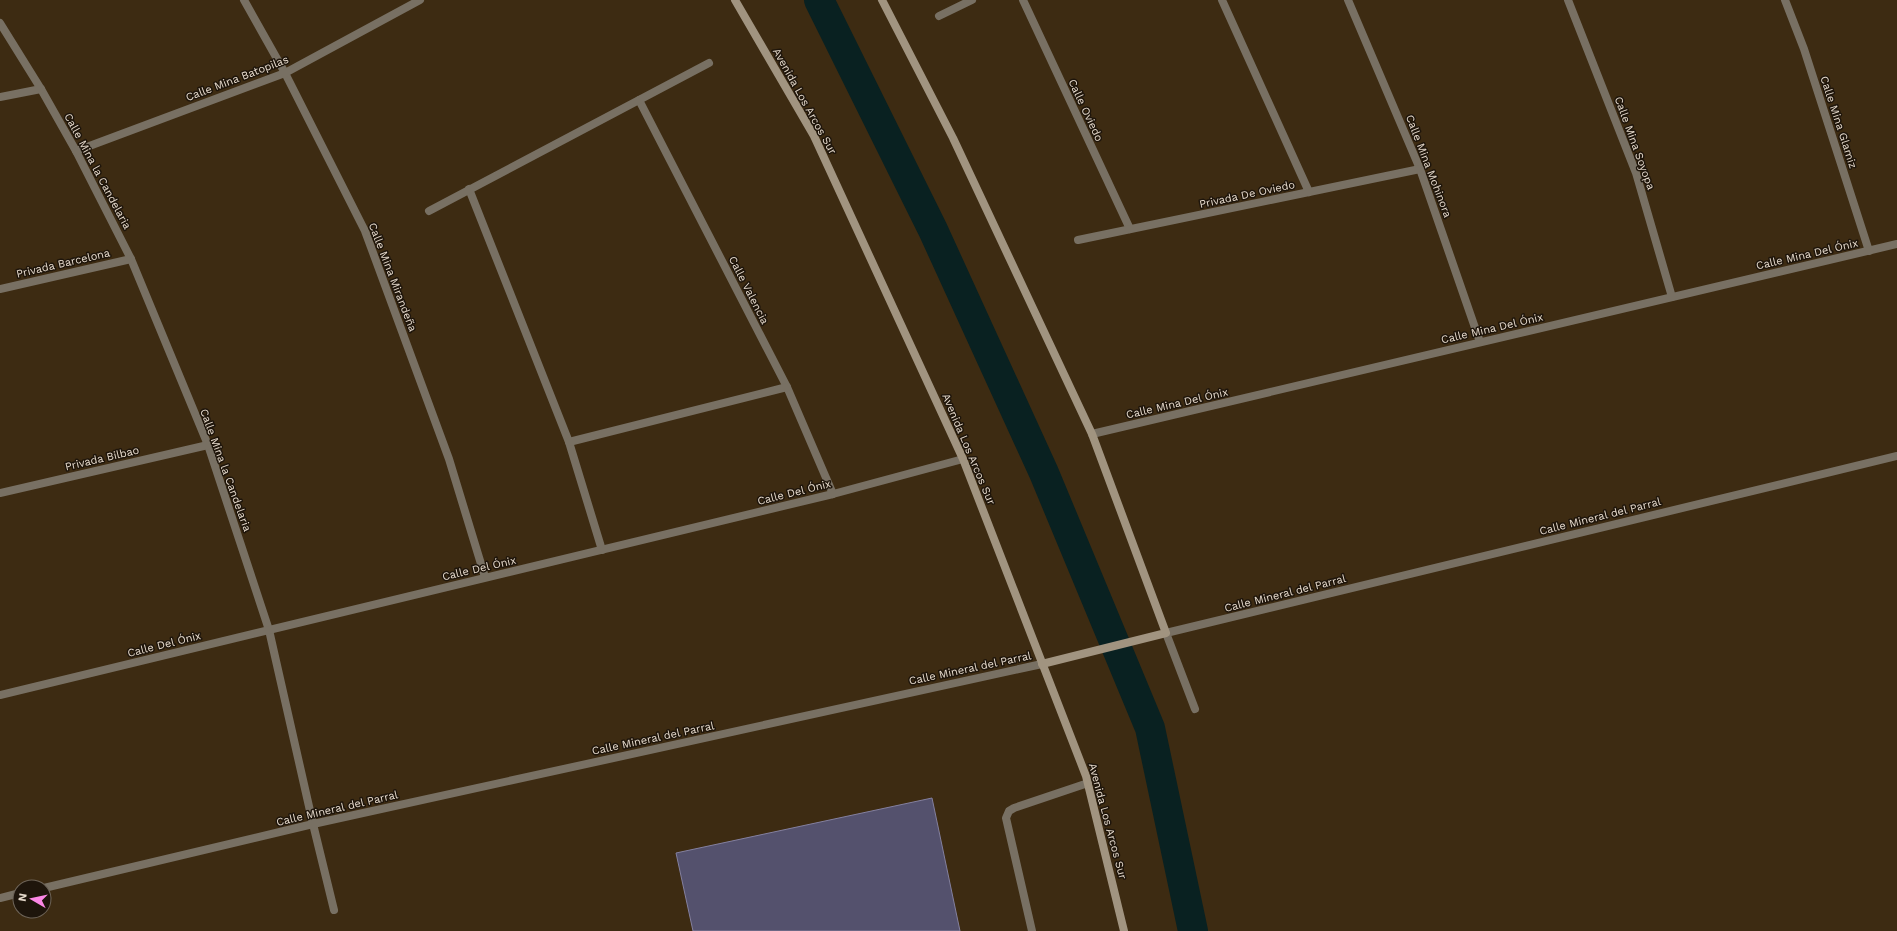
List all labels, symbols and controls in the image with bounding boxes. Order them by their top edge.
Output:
street label: Avenida Los Arcos Sur [770,46,839,157]
street label: Calle Mina Batopilas [184,53,291,104]
street label: Calle Mina Glamiz [1817,74,1860,170]
street label: Calle Oviedo [1065,77,1106,143]
street label: Calle Mina Soyopa [1612,95,1657,192]
street label: Calle Mina la Candelaria [61,111,134,232]
street label: Calle Mina Mohinora [1403,113,1454,219]
street label: Privada De Oviedo [1198,178,1296,211]
street label: Calle Mina Mirandeña [366,221,419,333]
street label: Calle Mina Del Ónix [1755,235,1859,273]
street label: Privada Barcelona [15,246,111,281]
street label: Calle Valencia [726,254,771,326]
street label: Calle Mina Del Ónix [1440,309,1544,347]
street label: Calle Mina Del Ónix [1125,384,1229,422]
street label: Avenida Los Arcos Sur [939,392,998,507]
street label: Calle Mina la Candelaria [197,407,254,533]
street label: Privada Bilbao [64,444,140,473]
street label: Calle Del Ónix [756,476,832,508]
street label: Calle Mineral del Parral [1538,495,1663,538]
street label: Calle Del Ónix [441,553,517,583]
street label: Calle Mineral del Parral [1223,572,1348,615]
street label: Calle Del Ónix [126,628,202,660]
street label: Calle Mineral del Parral [908,649,1033,688]
street label: Calle Mineral del Parral [591,719,716,758]
street label: Avenida Los Arcos Sur [1086,762,1129,881]
street label: Calle Mineral del Parral [275,788,400,829]
north arrow [12,879,52,919]
text: N [16,892,30,903]

